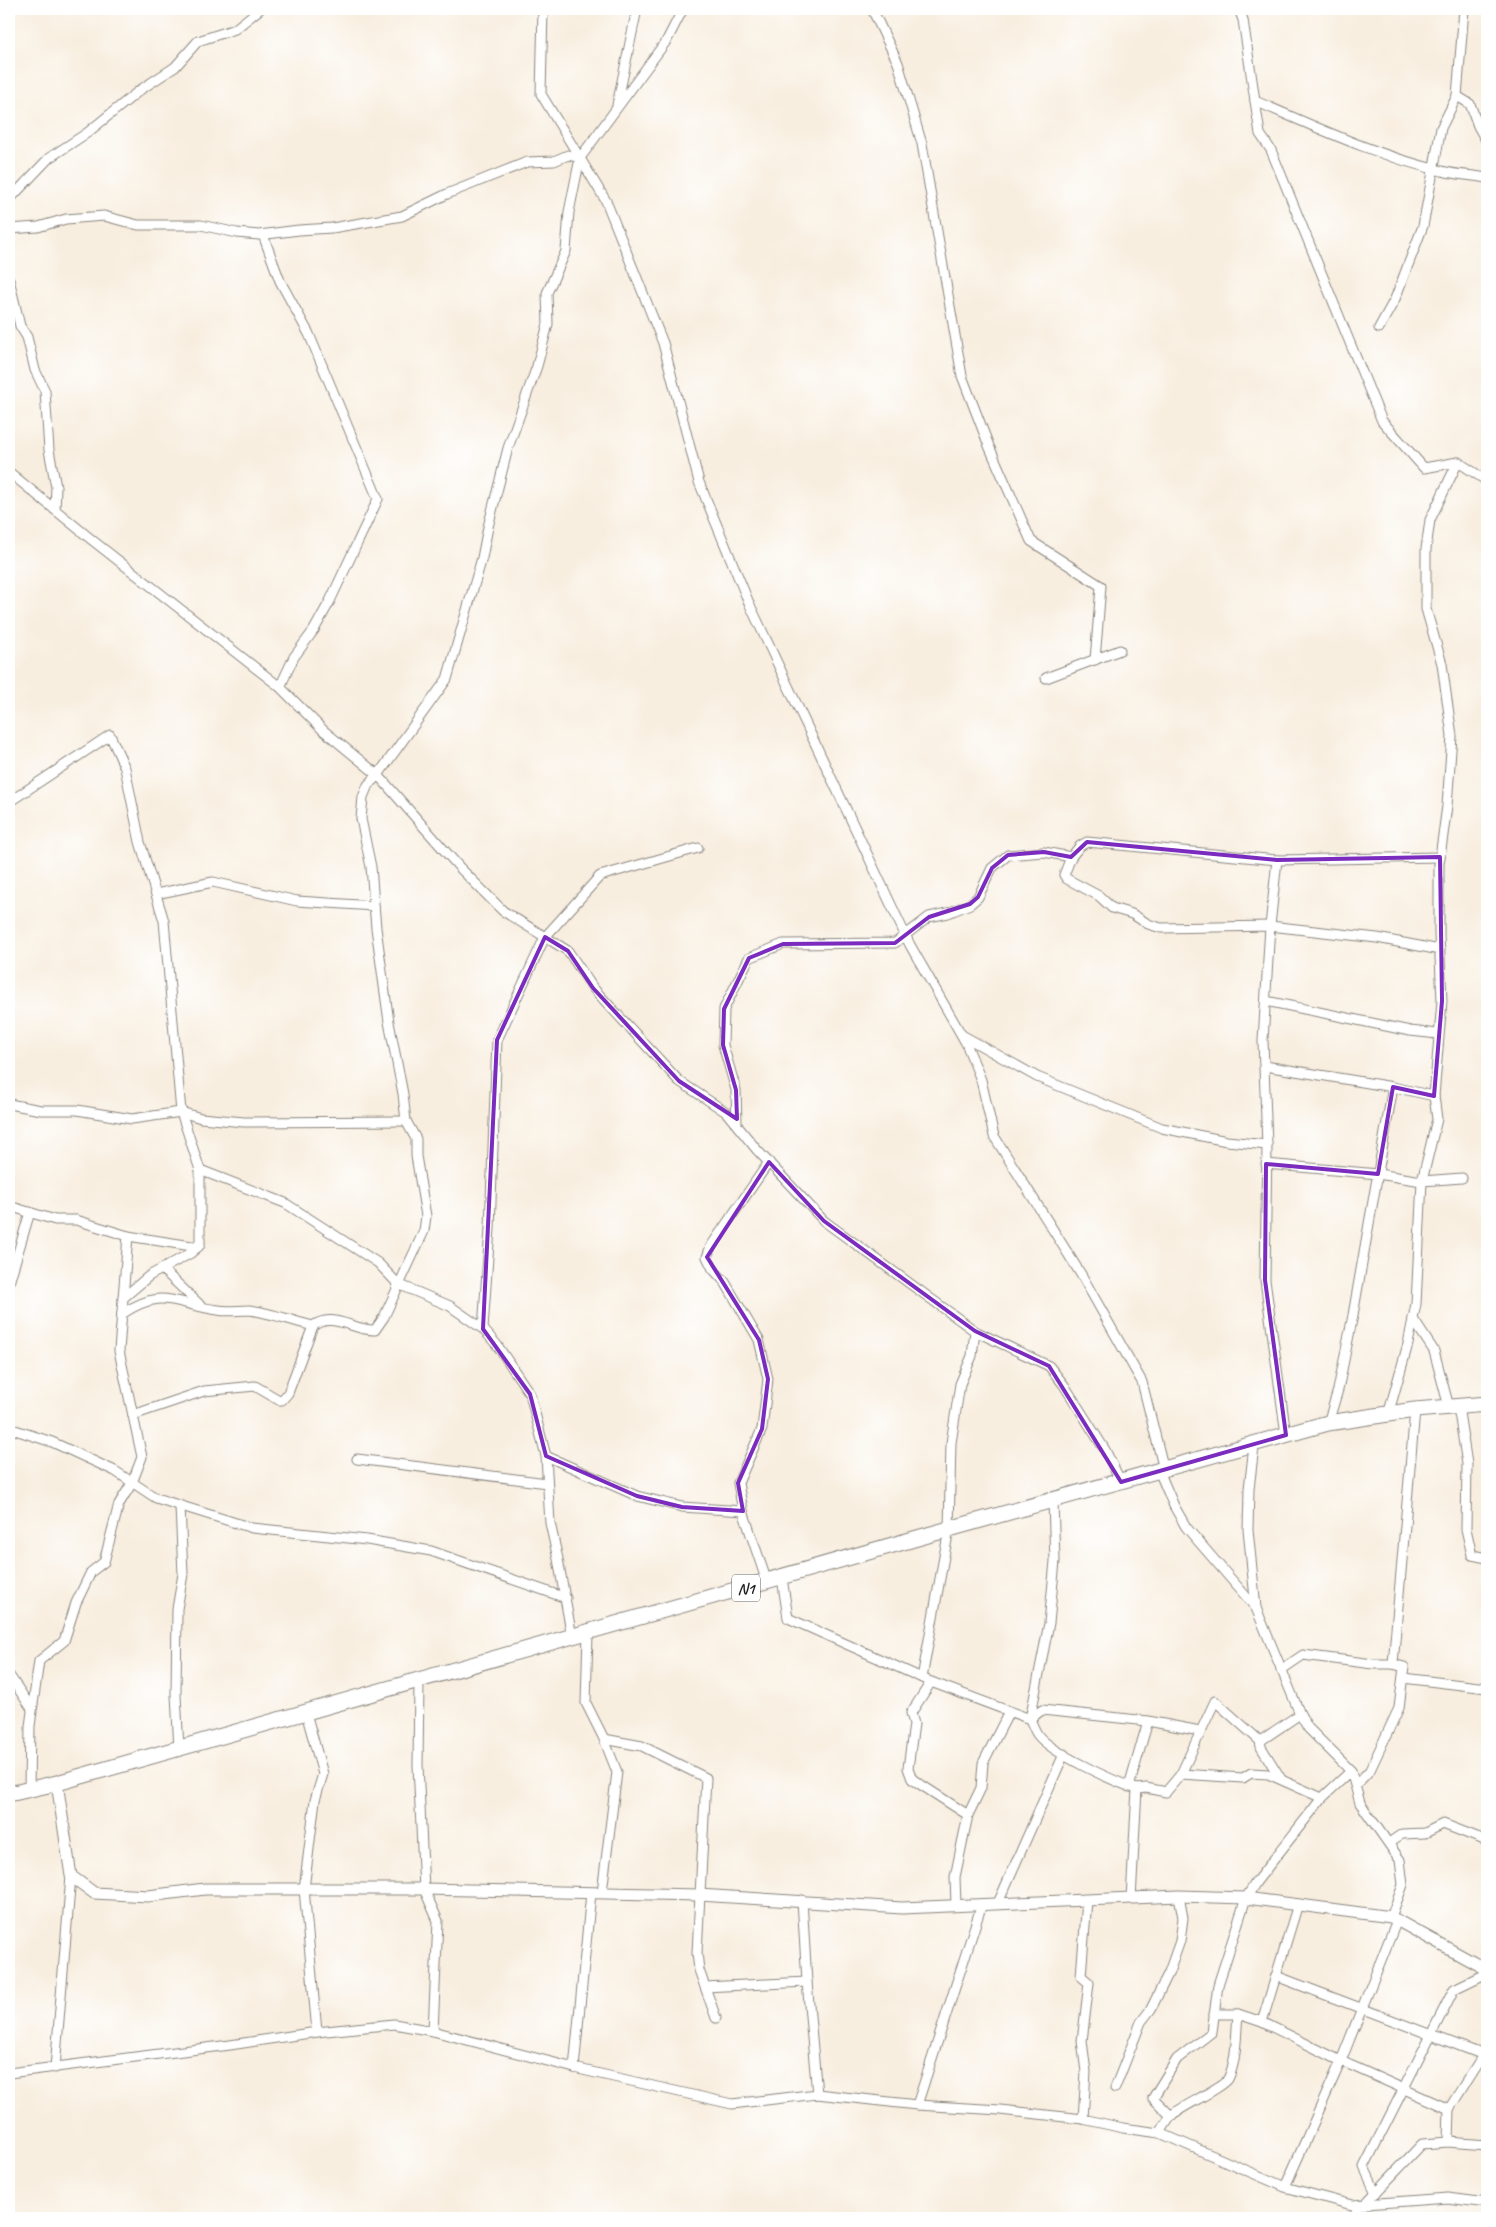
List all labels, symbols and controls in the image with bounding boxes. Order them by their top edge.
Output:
road number: N1 [732,1575,760,1602]

